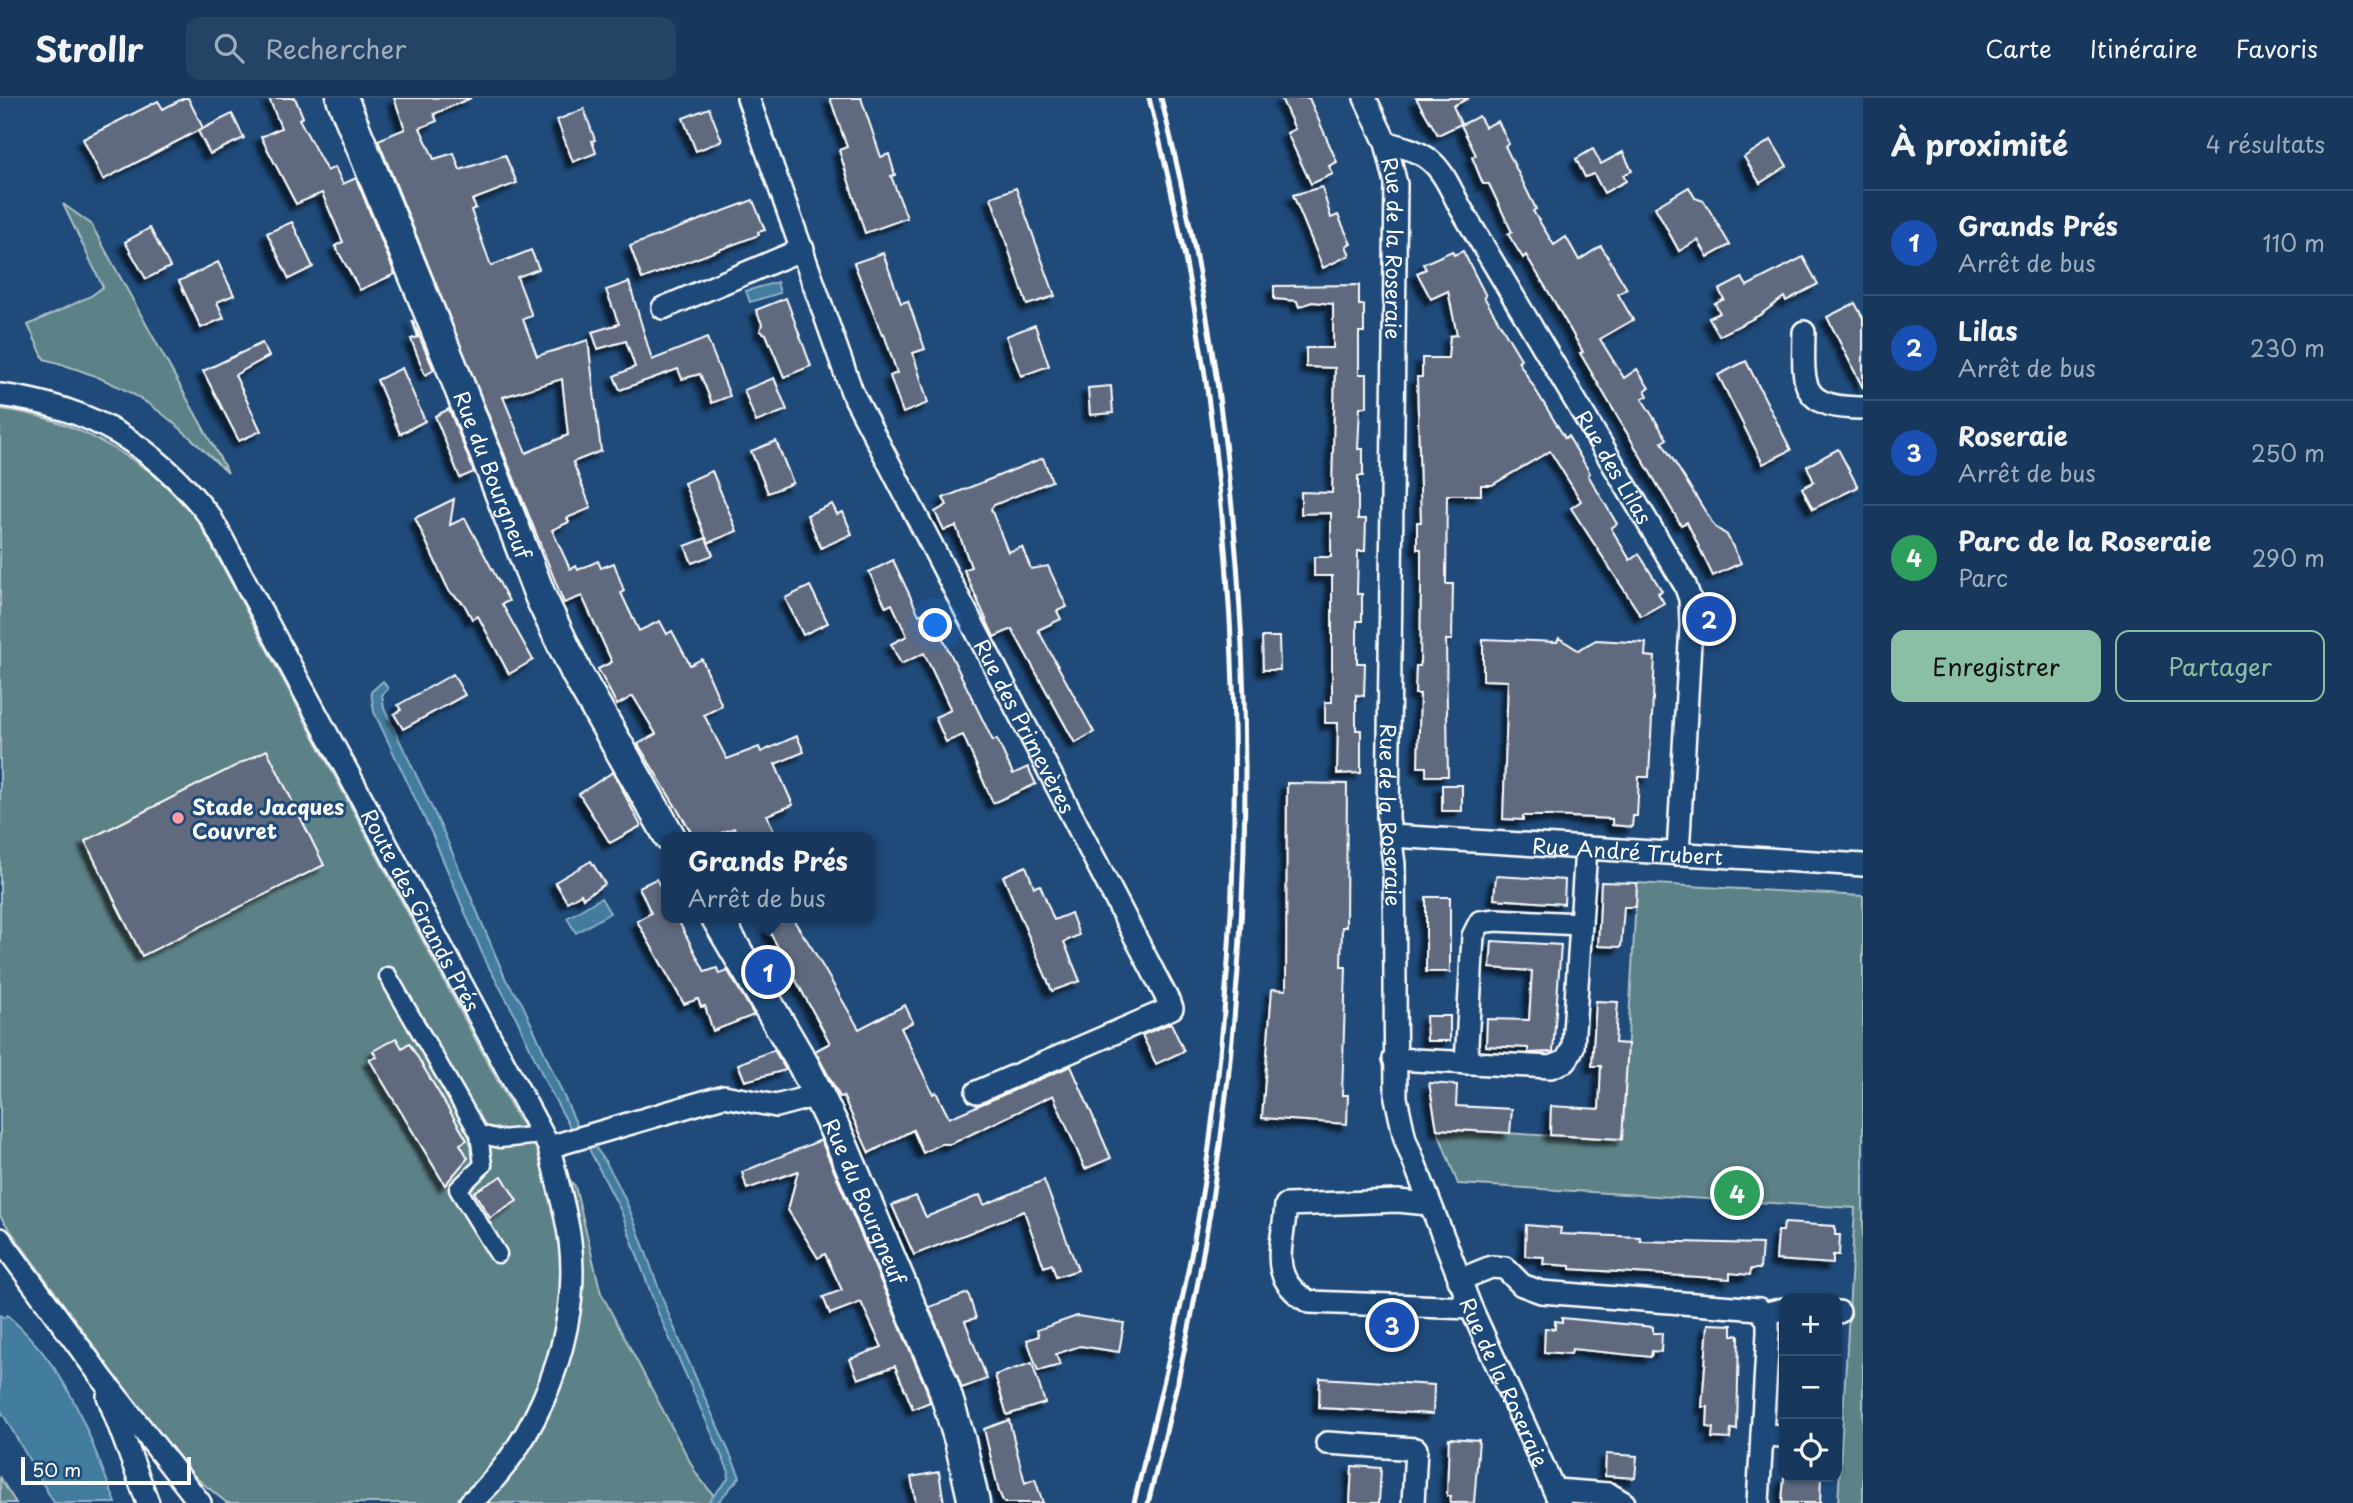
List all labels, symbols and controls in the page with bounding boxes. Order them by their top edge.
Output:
search box [186,17,676,80]
text: Strollr [35,23,144,73]
icon: search [210,29,248,67]
text: Rechercher [266,29,406,68]
text: Carte [1985,30,2052,66]
text: Itinéraire [2090,30,2198,66]
text: Favoris [2236,30,2318,66]
text: À proximité [1891,121,2068,166]
text: 4 résultats [2206,126,2325,161]
street label: Rue de la Roseraie [1374,154,1412,340]
text: Grands Prés [1958,206,2118,245]
text: 1 [1909,225,1920,260]
text: 110 m [2263,225,2325,260]
text: Arrêt de bus [1958,245,2096,280]
text: Lilas [1958,311,2018,350]
text: 2 [1906,330,1922,365]
text: 230 m [2250,330,2325,365]
text: Arrêt de bus [1958,350,2096,385]
street label: Rue du Bourgneuf [446,386,541,565]
street label: Rue des Lilas [1568,404,1661,530]
text: Roseraie [1958,416,2068,455]
text: 3 [1906,435,1922,470]
text: 250 m [2251,435,2325,470]
text: Arrêt de bus [1958,455,2096,490]
text: Parc de la Roseraie [1958,521,2212,560]
text: 4 [1906,540,1922,575]
text: 290 m [2252,540,2325,575]
text: Parc [1958,560,2008,595]
pin: 2 [1686,593,1732,645]
your location [918,608,952,642]
button: Enregistrer [1891,630,2101,702]
button: Partager [2115,630,2325,702]
street label: Rue des Primevères [967,633,1084,819]
street label: Rue de la Roseraie [1372,723,1410,906]
place label: Stade Jacques Couvret [192,790,344,846]
street label: Route des Grands Prés [354,802,489,1017]
marker: Stade Jacques Couvret [170,810,186,826]
street label: Rue André Trubert [1531,829,1724,872]
popup [661,832,875,923]
text: Grands Prés [688,841,848,880]
text: Arrêt de bus [688,880,826,915]
pin: 1 [745,946,791,998]
street label: Rue du Bourgneuf [816,1113,915,1290]
pin: 4 [1714,1167,1760,1219]
street label: Rue de la Roseraie [1452,1293,1557,1472]
map controls [1779,1293,1842,1482]
button: + [1779,1293,1842,1356]
pin: 3 [1369,1299,1415,1351]
button: − [1779,1356,1842,1419]
button: locate [1779,1419,1842,1482]
scale bar [21,1454,191,1486]
text: 50 m [32,1455,81,1483]

